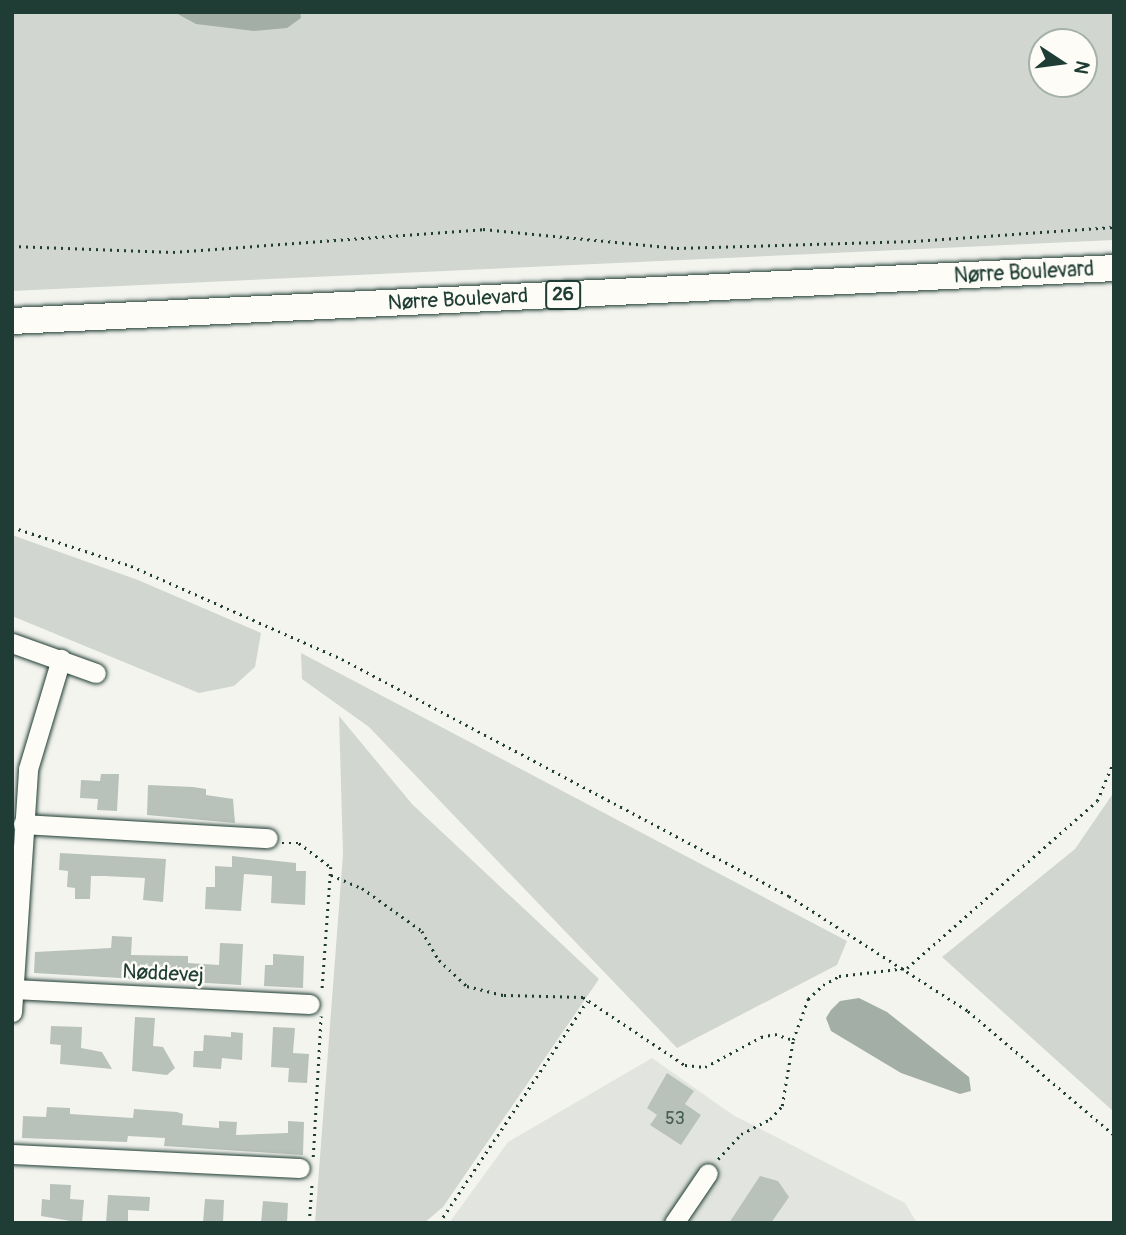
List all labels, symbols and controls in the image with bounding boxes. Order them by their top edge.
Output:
north arrow [1028,28,1098,98]
text: N [1068,58,1095,76]
street label: Nørre Boulevard [953,257,1095,289]
road number: 26 [544,280,582,310]
street label: Nørre Boulevard [387,284,529,316]
street label: Nøddevej [122,959,204,989]
house number: 53 [665,1108,685,1130]

